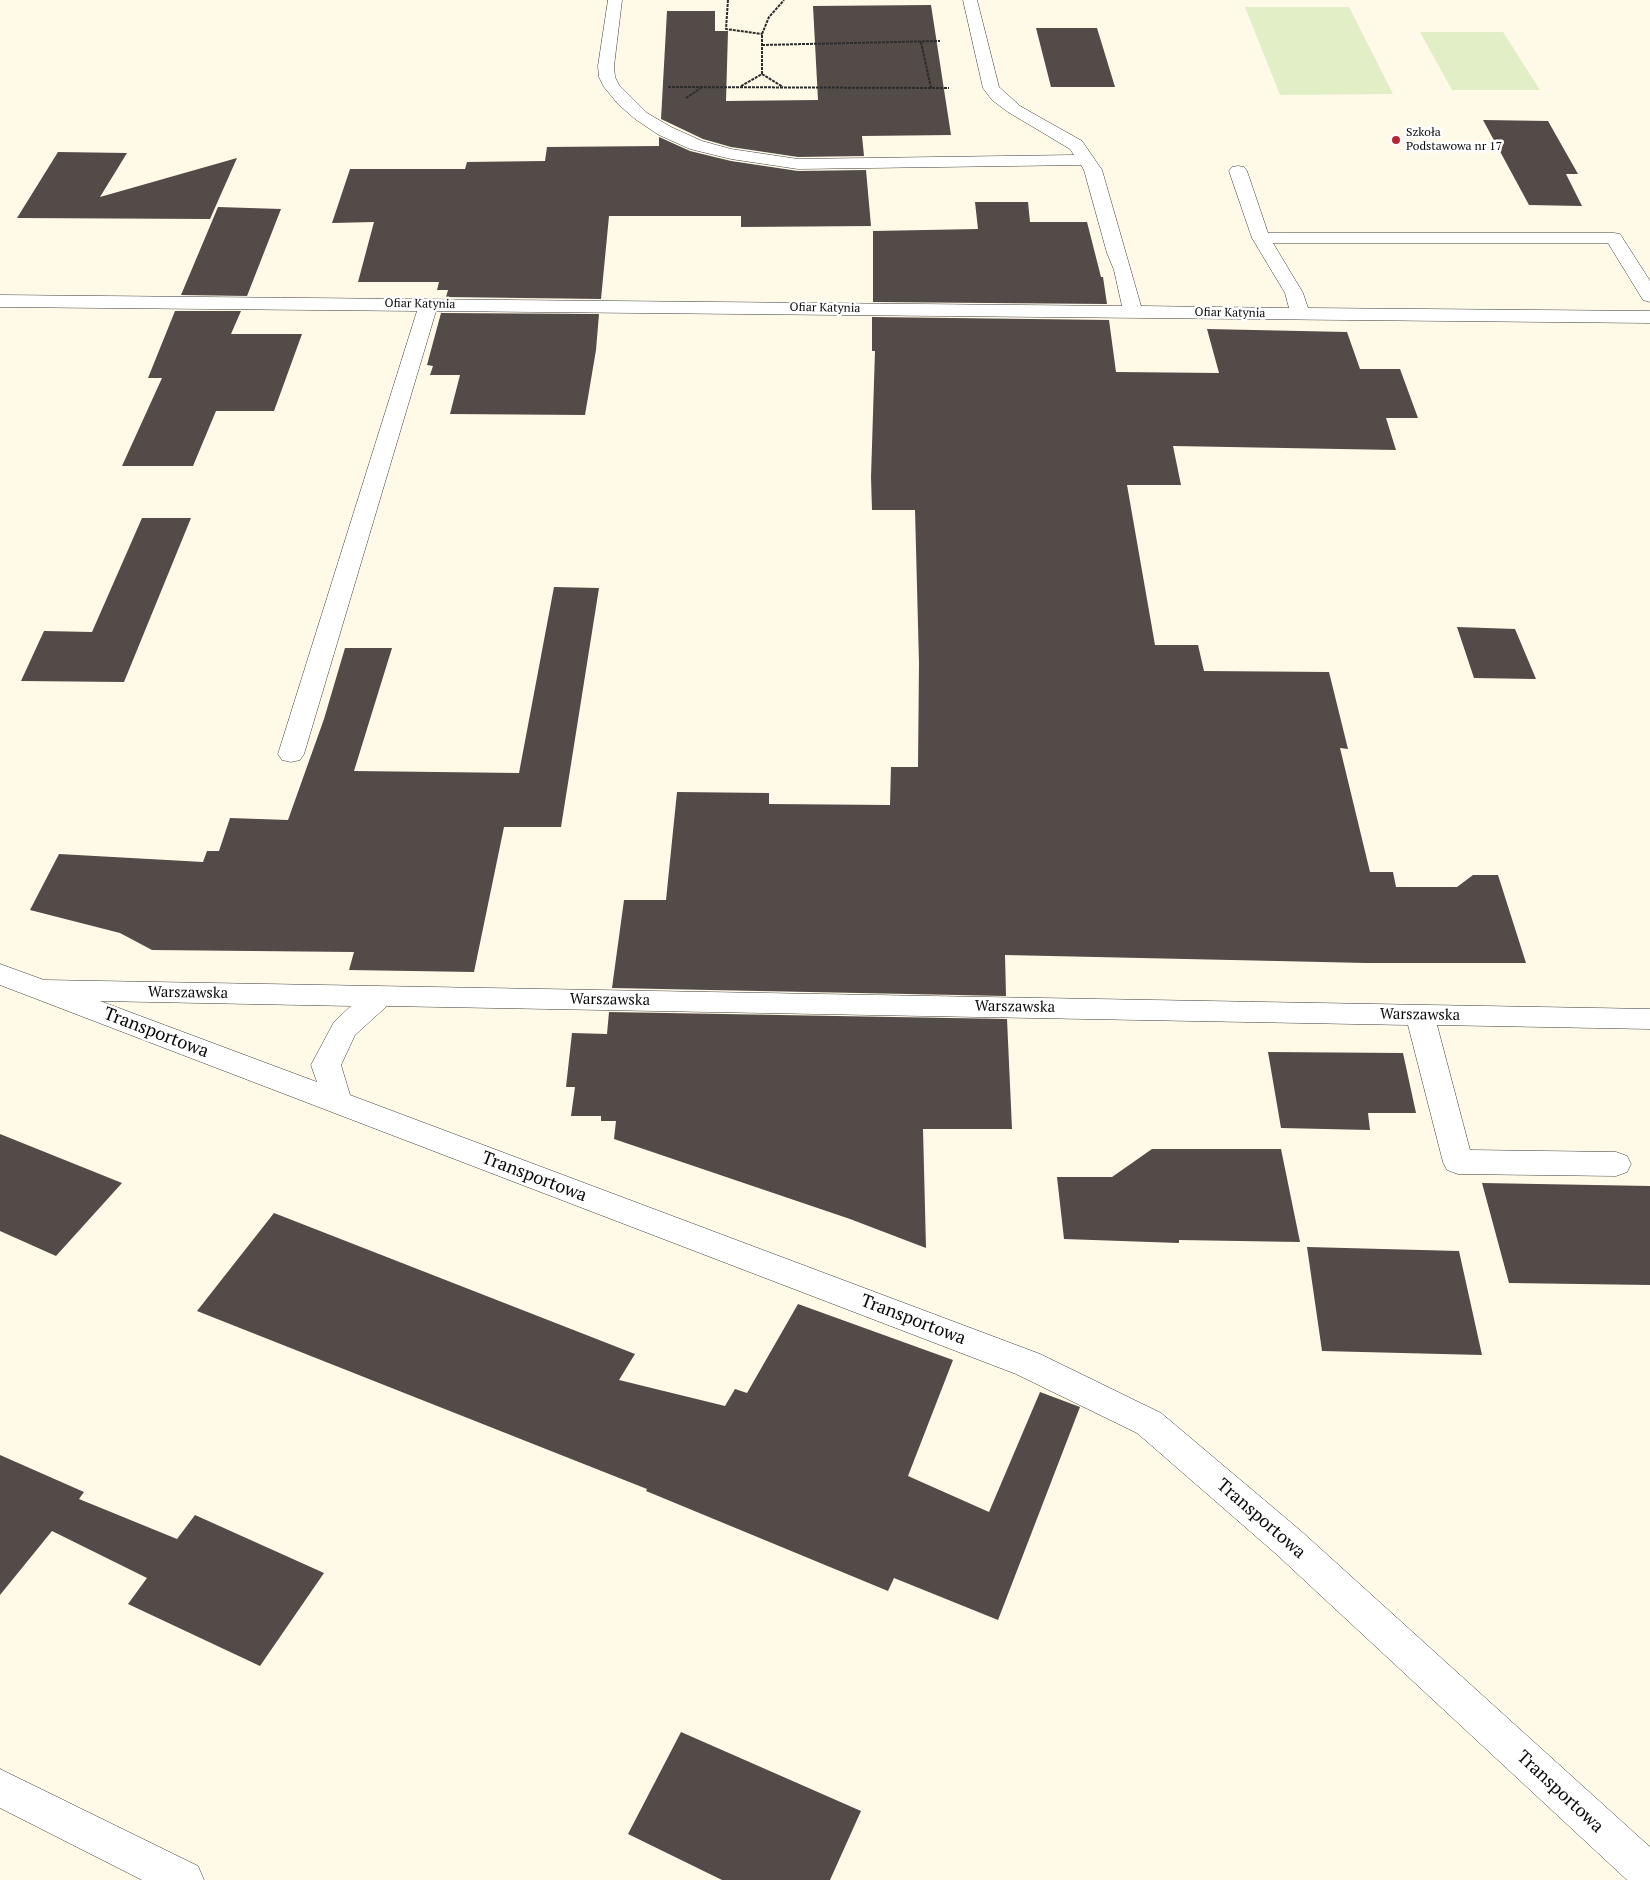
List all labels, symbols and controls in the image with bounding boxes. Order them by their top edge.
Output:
place label: Szkoła Podstawowa nr 17 [1406,126,1502,154]
marker: Szkoła Podstawowa nr 17 [1390,134,1402,146]
street label: Ofiar Katynia [384,296,456,312]
street label: Ofiar Katynia [789,300,861,316]
street label: Ofiar Katynia [1194,305,1266,321]
street label: Warszawska [148,983,228,1003]
street label: Warszawska [570,990,650,1010]
street label: Warszawska [975,997,1055,1017]
street label: Transportowa [100,1003,212,1063]
street label: Warszawska [1380,1005,1460,1025]
street label: Transportowa [478,1147,590,1207]
street label: Transportowa [857,1290,969,1350]
street label: Transportowa [1212,1475,1310,1563]
street label: Transportowa [1512,1746,1608,1838]

